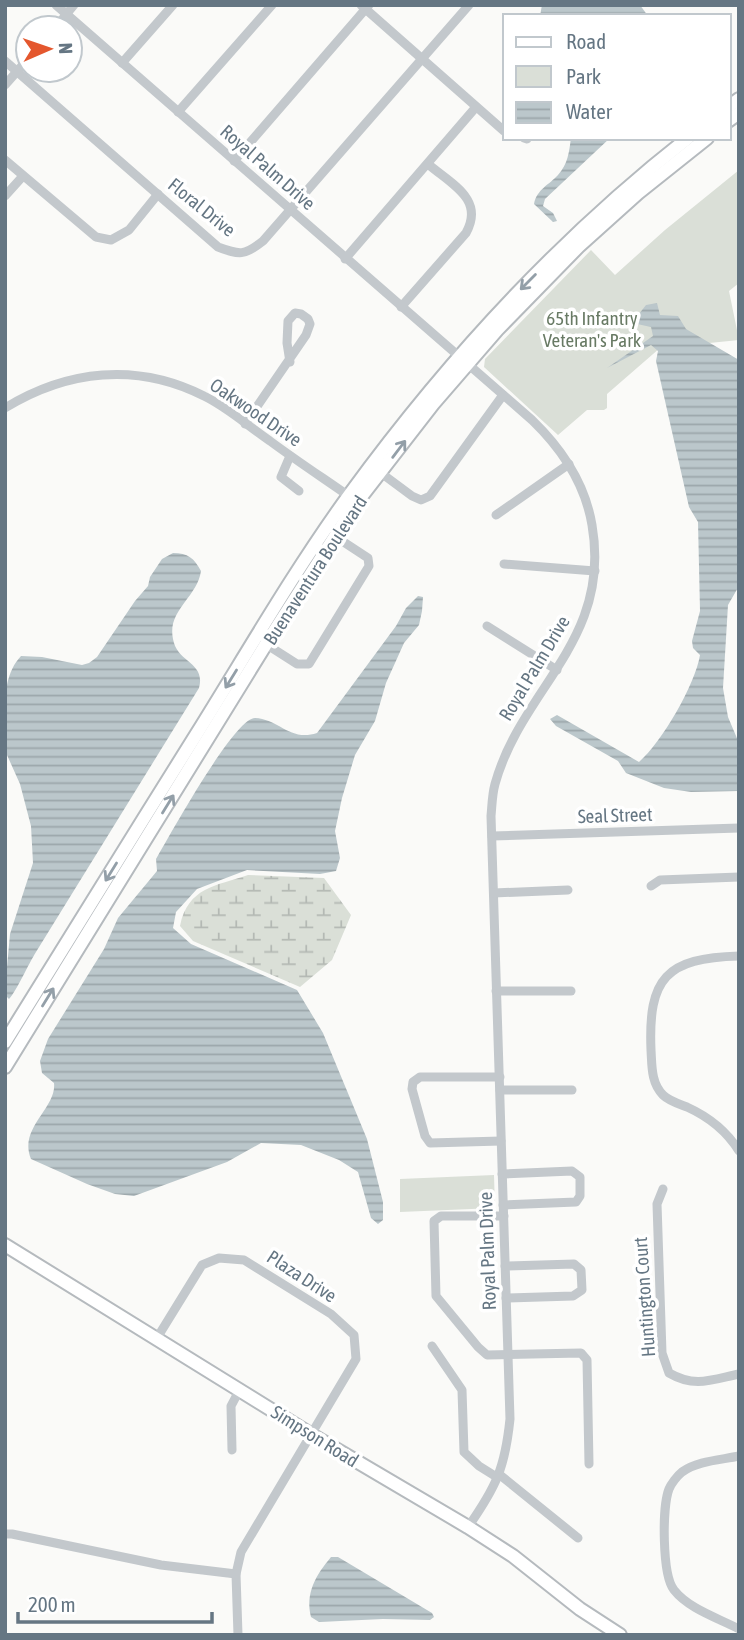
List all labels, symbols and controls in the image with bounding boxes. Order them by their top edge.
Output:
north arrow [14,14,84,84]
legend [503,14,730,140]
text: Road [566,29,606,53]
text: N [55,42,77,54]
text: Park [566,64,601,88]
text: Water [566,99,613,123]
street label: Royal Palm Drive [216,120,320,214]
street label: Floral Drive [164,173,240,241]
one-way arrow [520,273,537,290]
park label: 65th Infantry Veteran's Park [543,307,642,351]
street label: Oakwood Drive [206,373,306,451]
one-way arrow [392,440,406,459]
street label: Buenaventura Boulevard [259,491,371,649]
street label: Royal Palm Drive [494,612,574,724]
one-way arrow [224,668,238,688]
one-way arrow [161,794,175,814]
street label: Seal Street [577,803,653,827]
one-way arrow [103,861,117,881]
one-way arrow [42,988,56,1008]
street label: Royal Palm Drive [474,1191,500,1311]
street label: Huntington Court [629,1236,659,1358]
street label: Plaza Drive [263,1245,341,1307]
street label: Simpson Road [267,1401,363,1471]
scale bar [18,1580,212,1624]
text: 200 m [28,1592,76,1616]

